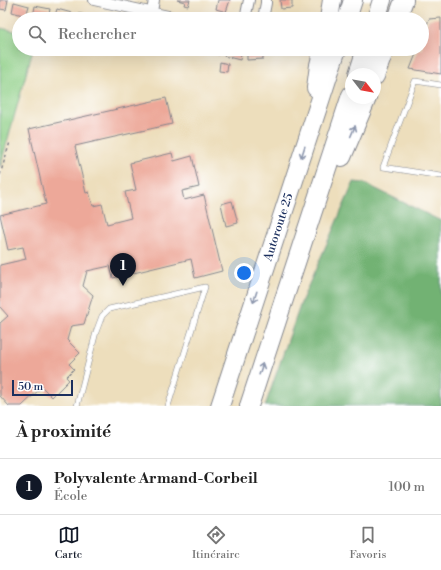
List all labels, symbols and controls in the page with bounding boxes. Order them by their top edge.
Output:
search box [12,12,429,56]
icon: search [26,23,48,45]
text: Rechercher [58,25,137,44]
north arrow [345,68,381,104]
one-way arrow [350,125,357,137]
one-way arrow [299,145,306,158]
street label: Autoroute 25 [260,191,297,264]
pin: 1 [110,253,136,286]
your location [234,263,254,283]
one-way arrow [251,291,259,303]
one-way arrow [258,363,265,376]
scale bar [12,378,73,397]
text: 50 m [18,380,43,394]
text: À proximité [16,421,111,443]
text: Polyvalente Armand-Corbeil [54,469,258,488]
text: 1 [26,479,32,495]
text: 100 m [389,479,425,495]
text: École [54,488,87,504]
tab: Carte [55,524,82,562]
tab: Itinéraire [192,524,240,562]
tab: Favoris [349,524,386,562]

